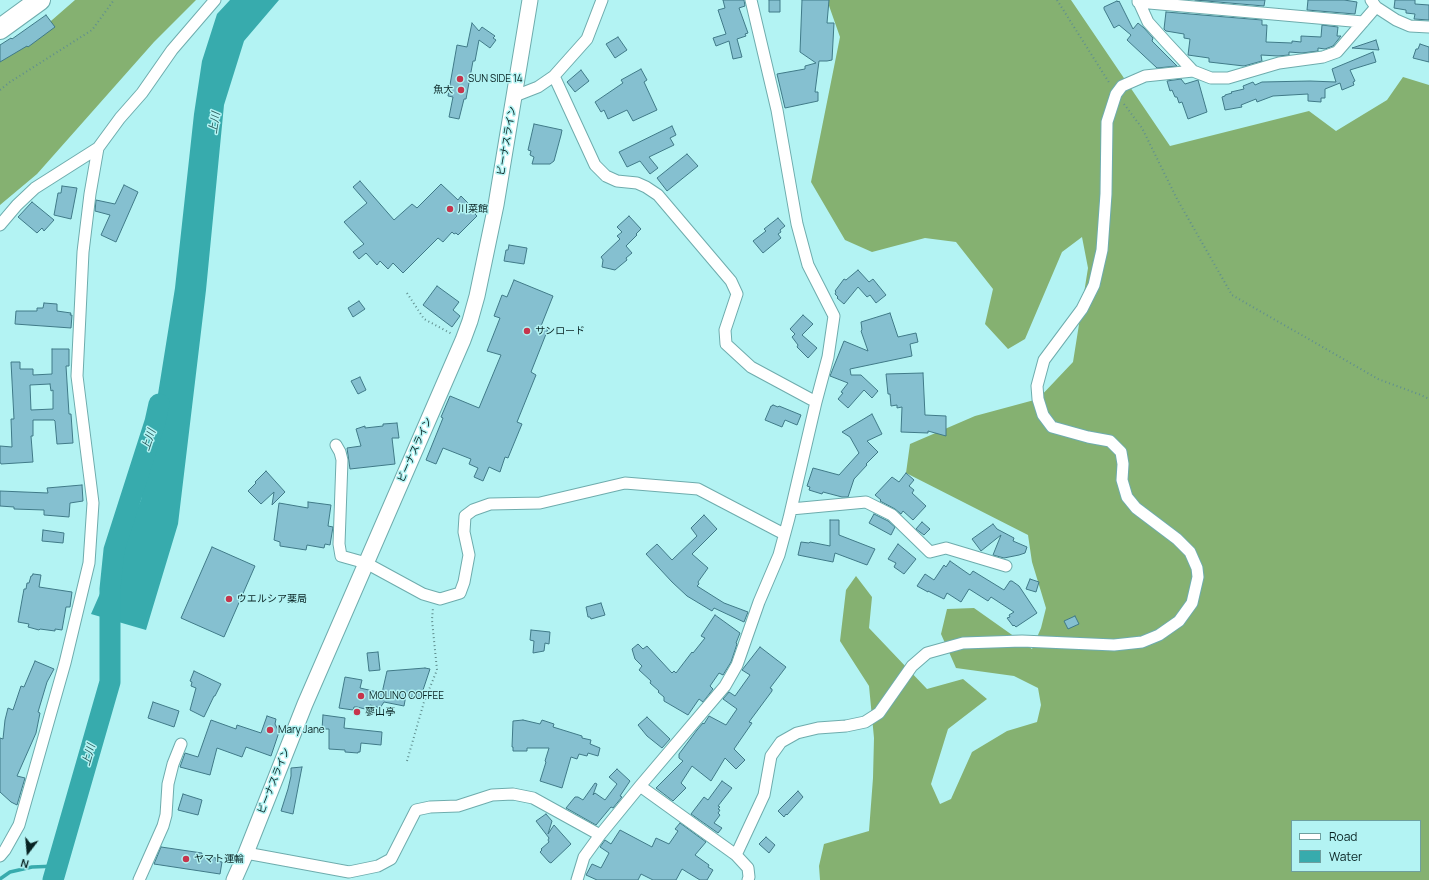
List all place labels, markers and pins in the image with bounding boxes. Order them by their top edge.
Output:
place label: SUN SIDE 14 [468,73,523,85]
marker: SUN SIDE 14 [455,74,465,84]
place label: 魚大 [433,84,453,96]
marker: 魚大 [456,85,466,95]
place label: 川菜館 [458,203,488,215]
marker: 川菜館 [445,204,455,214]
place label: サンロード [535,325,585,337]
marker: サンロード [522,326,532,336]
place label: ウエルシア薬局 [237,593,307,605]
marker: ウエルシア薬局 [224,594,234,604]
place label: MOLINO COFFEE [369,690,444,702]
marker: MOLINO COFFEE [356,691,366,701]
place label: 蓼山亭 [365,706,395,718]
marker: 蓼山亭 [352,707,362,717]
place label: Mary Jane [278,724,325,736]
marker: Mary Jane [265,725,275,735]
place label: ヤマト運輸 [194,853,244,865]
marker: ヤマト運輸 [181,854,191,864]

